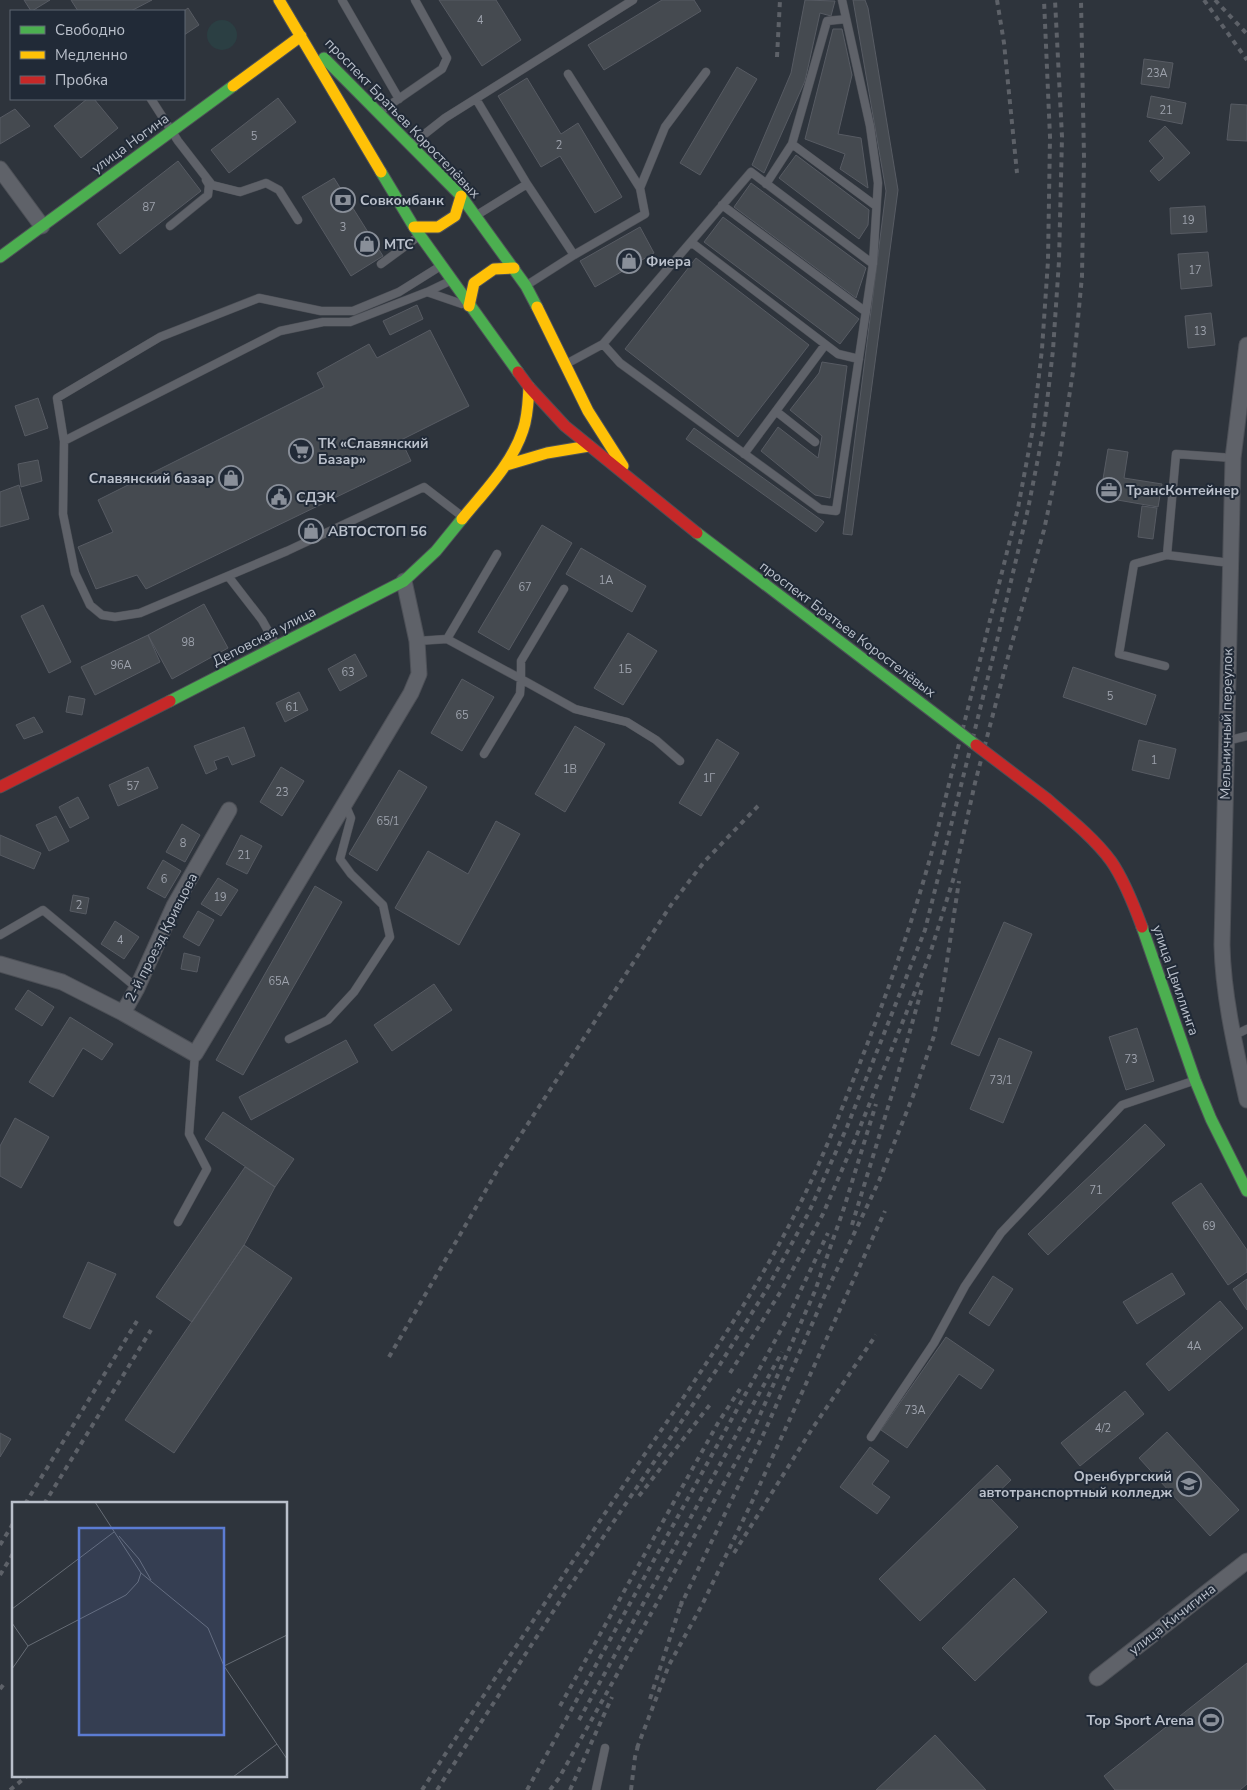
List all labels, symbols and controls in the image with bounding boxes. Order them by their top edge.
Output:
legend [10,10,185,100]
house number: 4 [477,13,484,28]
text: Свободно [55,20,125,40]
street label: проспект Братьев Коростелёвых [321,34,485,203]
text: Медленно [55,45,128,65]
house number: 23А [1146,66,1168,81]
text: Пробка [55,70,108,90]
house number: 21 [1159,103,1173,118]
street label: улица Ногина [88,109,173,178]
house number: 5 [251,129,258,144]
house number: 2 [556,138,562,153]
bank icon: Совкомбанк [330,187,356,213]
place label: Совкомбанк [360,191,444,210]
house number: 87 [142,200,156,215]
house number: 19 [1181,213,1195,228]
house number: 3 [340,220,346,235]
shop icon: МТС [354,231,380,257]
place label: МТС [384,235,414,254]
shop icon: Фиера [616,248,642,274]
place label: Фиера [646,252,691,271]
house number: 17 [1188,263,1202,278]
house number: 13 [1193,324,1207,339]
place label: ТК «Славянский Базар» [318,434,428,469]
supermarket icon: ТК «Славянский Базар» [288,438,314,464]
shop icon: Славянский базар [218,465,244,491]
place label: Славянский базар [89,469,214,488]
office icon: ТрансКонтейнер [1096,477,1122,503]
place label: ТрансКонтейнер [1126,481,1239,500]
public building icon: СДЭК [266,484,292,510]
place label: СДЭК [296,488,336,507]
shop icon: АВТОСТОП 56 [298,518,324,544]
place label: АВТОСТОП 56 [328,522,427,541]
street label: проспект Братьев Коростелёвых [756,557,940,702]
house number: 1А [599,573,613,588]
house number: 67 [518,580,532,595]
street label: Деповская улица [209,602,319,671]
house number: 98 [181,635,195,650]
street label: Мельничный переулок [1216,648,1237,800]
house number: 96А [110,658,132,673]
house number: 1Б [618,662,632,677]
house number: 63 [341,665,355,680]
house number: 5 [1107,689,1114,704]
house number: 61 [285,700,299,715]
house number: 65 [455,708,469,723]
house number: 1 [1151,753,1157,768]
house number: 1В [563,762,577,777]
house number: 1Г [703,771,715,786]
house number: 57 [126,779,140,794]
house number: 23 [275,785,289,800]
house number: 65/1 [377,814,399,829]
house number: 8 [180,836,187,851]
house number: 21 [237,848,251,863]
street label: 2-й проезд Кривцова [121,870,202,1005]
house number: 6 [161,872,168,887]
house number: 19 [213,890,227,905]
house number: 2 [76,898,82,913]
street label: улица Цвиллинга [1148,922,1203,1038]
house number: 4 [117,933,124,948]
house number: 65А [268,974,290,989]
house number: 73 [1124,1052,1138,1067]
house number: 73/1 [990,1073,1012,1088]
house number: 71 [1089,1183,1103,1198]
house number: 69 [1202,1219,1216,1234]
house number: 4А [1187,1339,1201,1354]
house number: 73А [904,1403,926,1418]
house number: 4/2 [1095,1421,1111,1436]
place label: Оренбургский автотранспортный колледж [979,1467,1172,1502]
school or university icon: Оренбургский автотранспортный колледж [1176,1471,1202,1497]
inset map [12,1502,288,1778]
street label: улица Кичигина [1125,1579,1220,1659]
sports icon: Top Sport Arena [1198,1707,1224,1733]
place label: Top Sport Arena [1087,1711,1194,1730]

